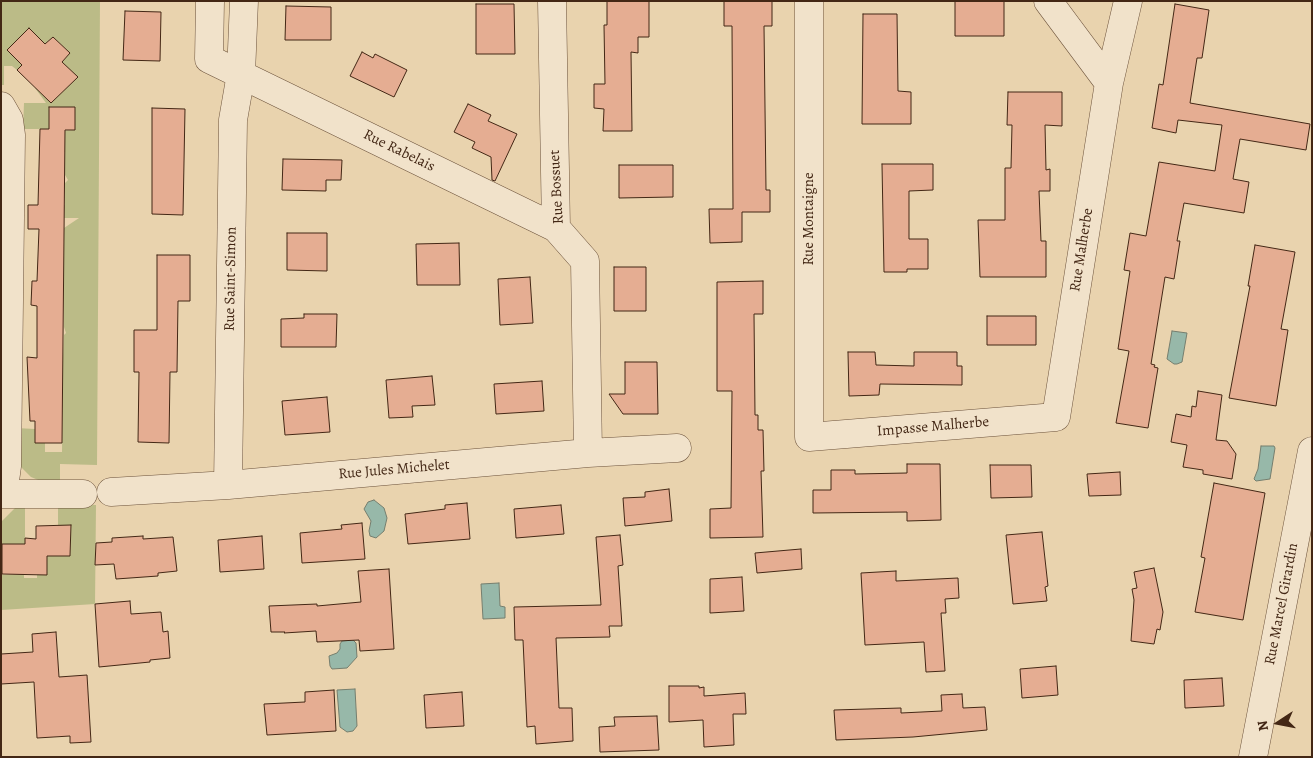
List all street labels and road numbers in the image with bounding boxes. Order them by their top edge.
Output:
street label: Rue Rabelais [360,126,438,176]
street label: Rue Bossuet [546,149,568,225]
street label: Rue Montaigne [800,172,818,266]
street label: Rue Malherbe [1066,207,1098,293]
street label: Rue Saint-Simon [221,227,241,331]
street label: Impasse Malherbe [876,413,990,441]
street label: Rue Jules Michelet [338,456,450,484]
street label: Rue Marcel Girardin [1261,542,1303,666]

